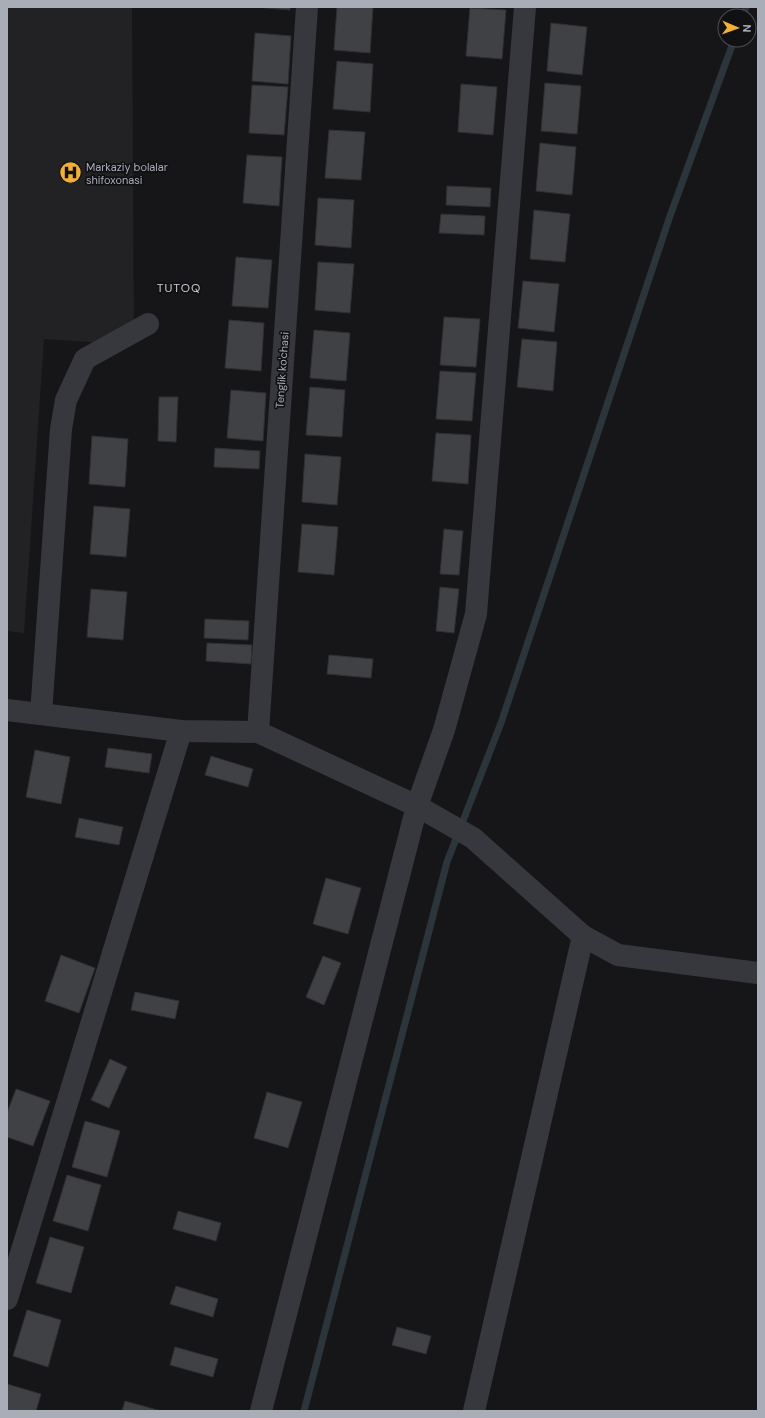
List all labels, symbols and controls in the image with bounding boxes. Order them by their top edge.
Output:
north arrow [717,8,757,48]
text: N [740,24,754,33]
hospital icon: Markaziy bolalar shifoxonasi [57,160,83,186]
place label: Markaziy bolalar shifoxonasi [86,160,168,187]
district label: TUTOQ [157,280,201,296]
street label: Tenglik ko'chasi [272,331,292,409]

